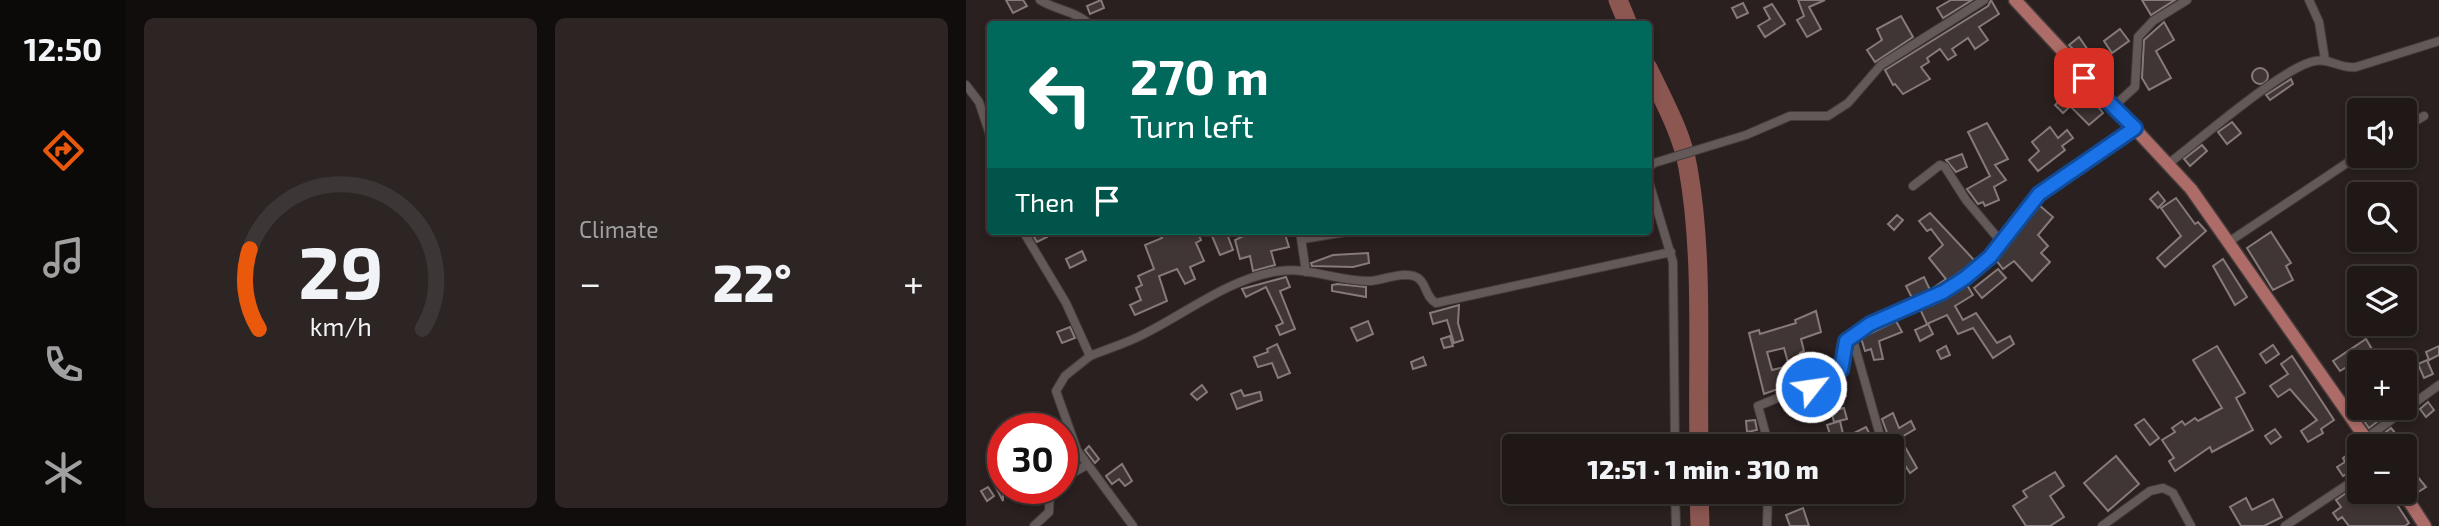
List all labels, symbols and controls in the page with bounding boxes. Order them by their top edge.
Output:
text: 12:50 [24,29,102,67]
text: 270 m [1130,46,1269,105]
pin [2054,48,2114,108]
icon: left [1015,49,1106,140]
icon: arrive [2065,59,2103,97]
map controls [2347,98,2417,504]
button: sound [2347,98,2417,168]
text: Turn left [1130,106,1254,144]
icon: directions [39,126,88,175]
icon: arrive [1088,182,1126,220]
button: search [2347,182,2417,252]
text: Then [1015,186,1074,217]
text: Climate [579,215,659,243]
text: 29 [298,226,383,314]
icon: music [39,233,88,282]
text: 22° [713,250,792,312]
text: − [579,259,601,305]
text: + [903,259,924,305]
button: layers [2347,266,2417,336]
text: km/h [309,311,372,341]
icon: phone [39,340,88,389]
position arrow [1774,350,1848,424]
button: + [2347,350,2417,420]
speed limit sign: 30 [987,413,1078,504]
button: − [2347,434,2417,504]
icon: climate [39,448,88,497]
text: 12:51 · 1 min · 310 m [1587,453,1819,484]

